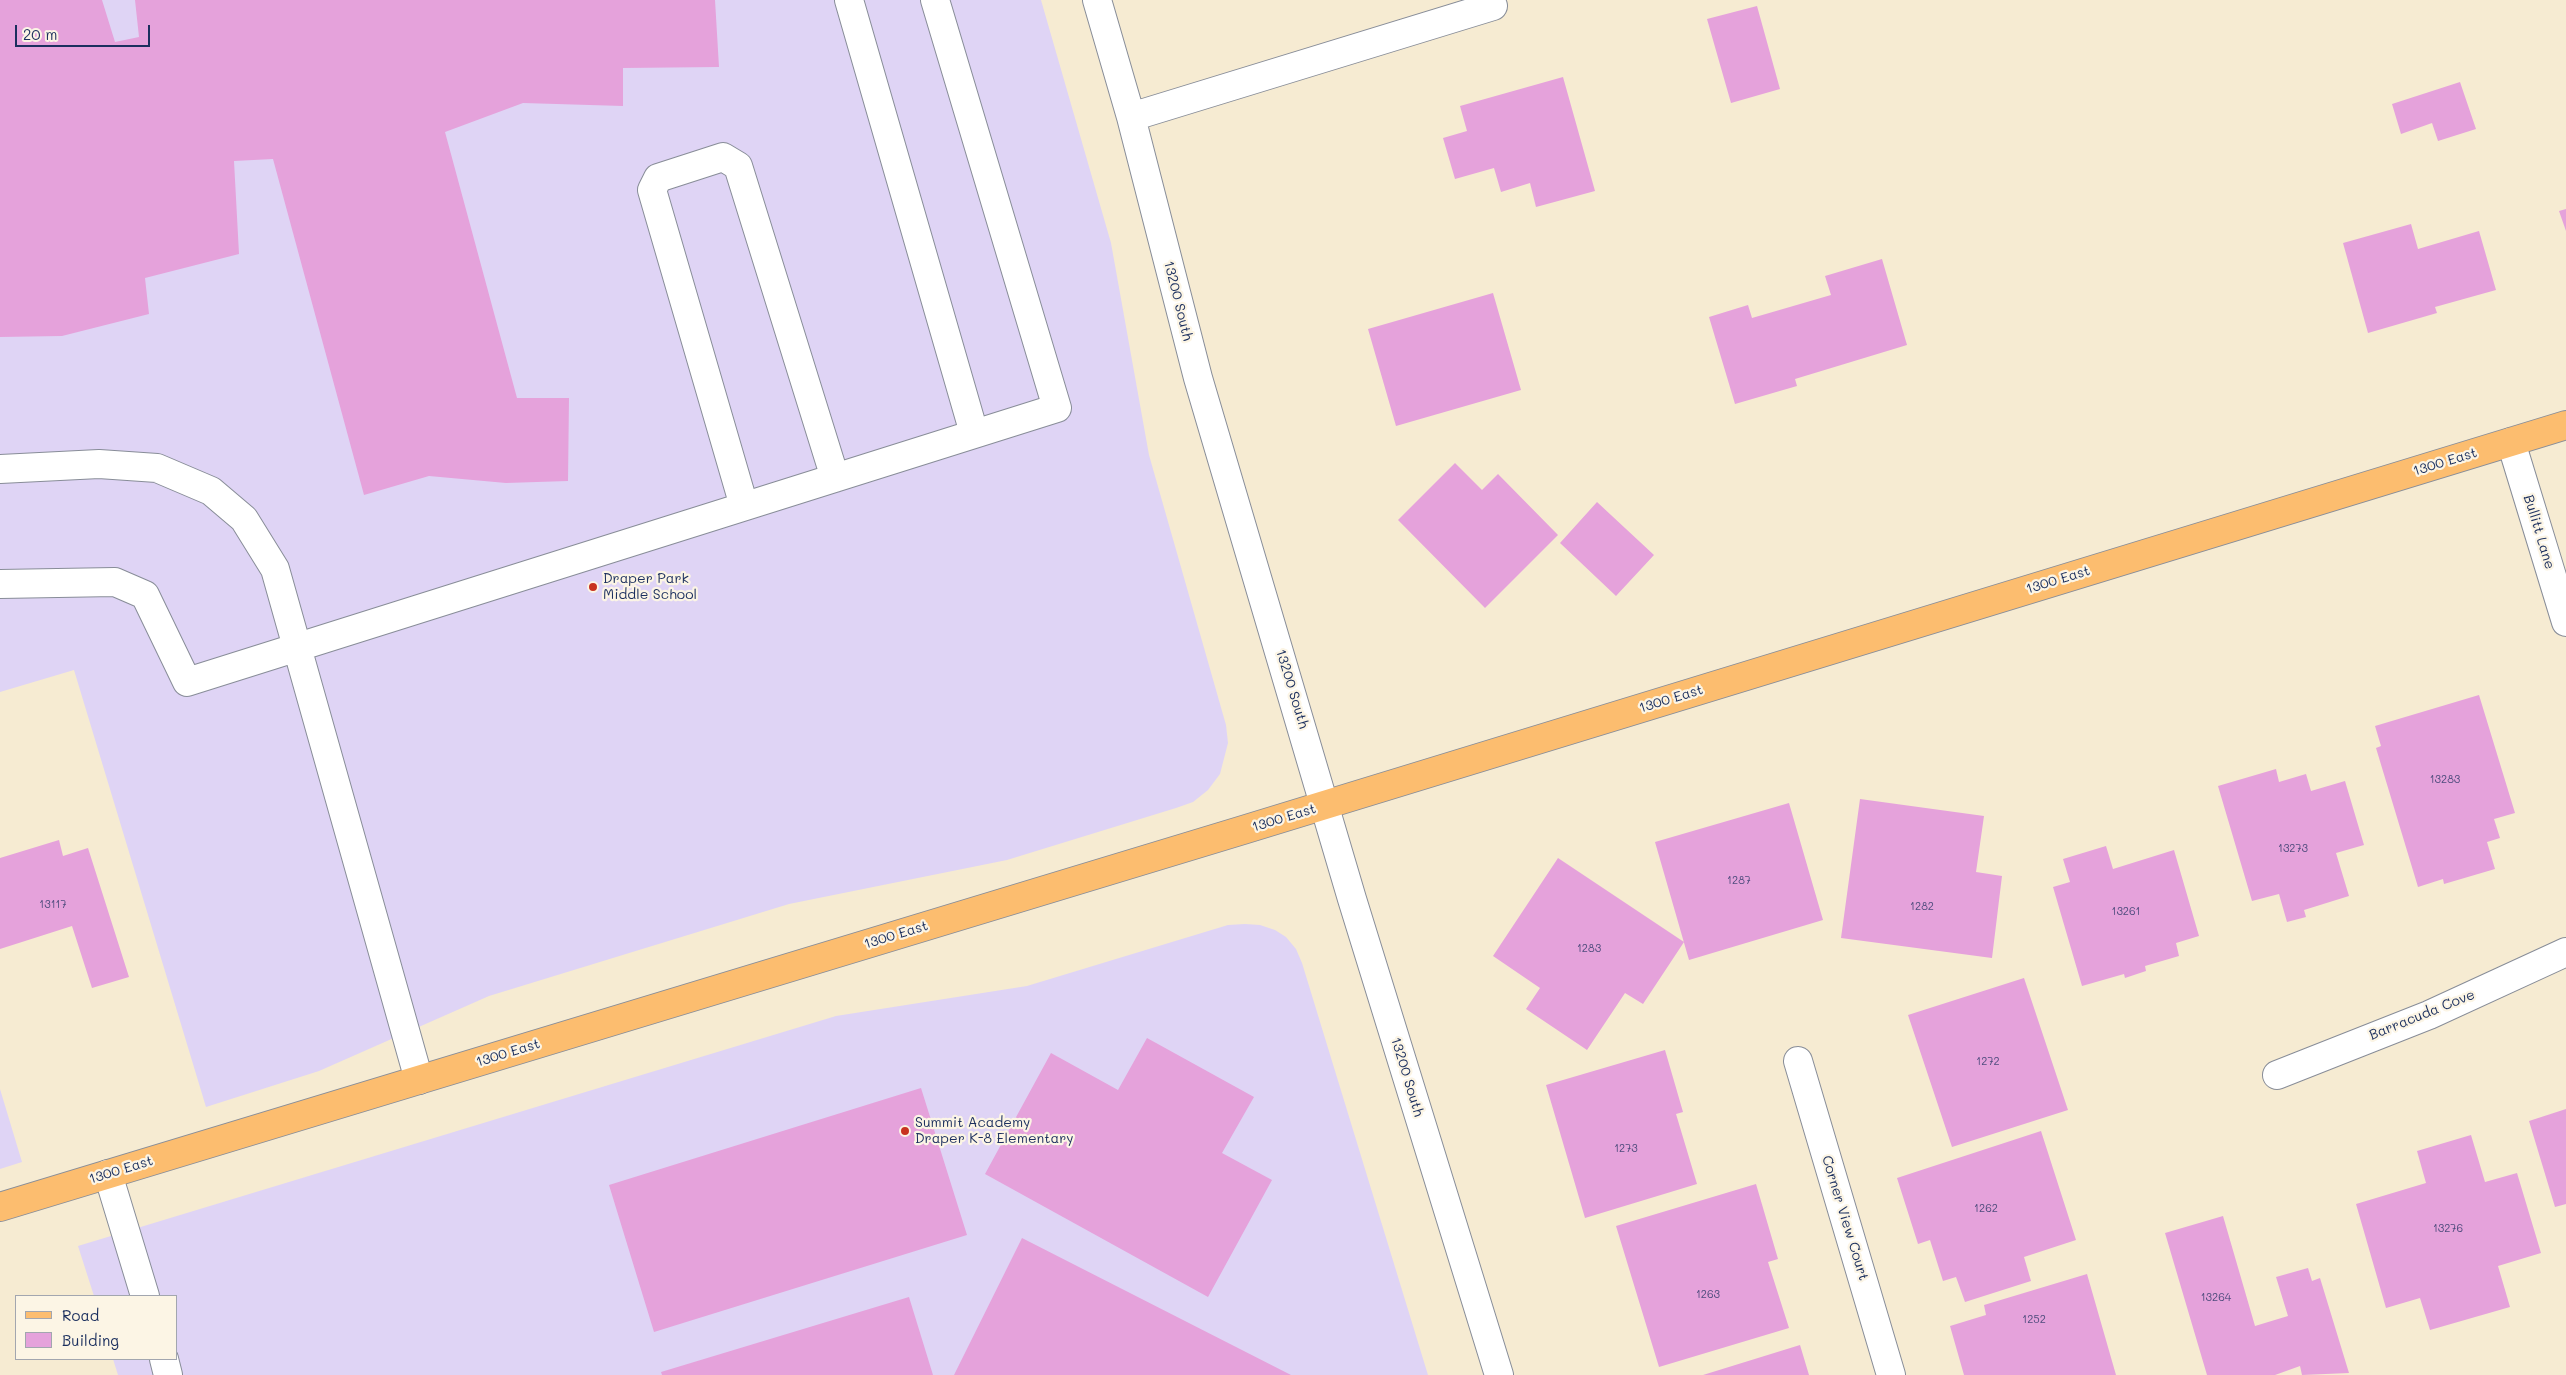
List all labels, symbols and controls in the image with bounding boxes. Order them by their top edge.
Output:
scale bar [18,15,152,47]
text: 20 m [23,24,57,44]
street label: 13200 South [1160,259,1196,343]
street label: 1300 East [2411,444,2479,480]
street label: Bullitt Lane [2520,493,2558,571]
street label: 1300 East [2024,562,2092,598]
place label: Draper Park Middle School [603,571,697,604]
marker: Draper Park Middle School [587,581,599,593]
street label: 13200 South [1272,647,1312,731]
street label: 1300 East [1637,681,1705,717]
house number: 13283 [2430,773,2460,787]
street label: 1300 East [1250,800,1318,836]
house number: 13273 [2278,842,2308,856]
house number: 1287 [1727,874,1751,888]
house number: 13117 [39,898,67,912]
house number: 1282 [1910,900,1934,914]
house number: 13261 [2111,905,2141,919]
street label: 1300 East [862,917,930,953]
house number: 1283 [1577,942,1601,956]
street label: Barracuda Cove [2367,986,2477,1044]
street label: 1300 East [474,1035,542,1071]
street label: 13200 South [1387,1035,1427,1119]
house number: 1272 [1976,1055,2000,1069]
place label: Summit Academy Draper K-8 Elementary [915,1115,1074,1148]
marker: Summit Academy Draper K-8 Elementary [899,1125,911,1137]
house number: 1273 [1614,1142,1638,1156]
street label: 1300 East [87,1152,155,1188]
street label: Corner View Court [1818,1154,1872,1282]
house number: 1262 [1974,1202,1998,1216]
house number: 13276 [2433,1222,2463,1236]
house number: 1263 [1696,1288,1720,1302]
house number: 13264 [2201,1291,2231,1305]
legend [15,1295,178,1360]
text: Road [62,1305,99,1325]
house number: 1252 [2022,1313,2046,1327]
text: Building [62,1330,119,1350]

